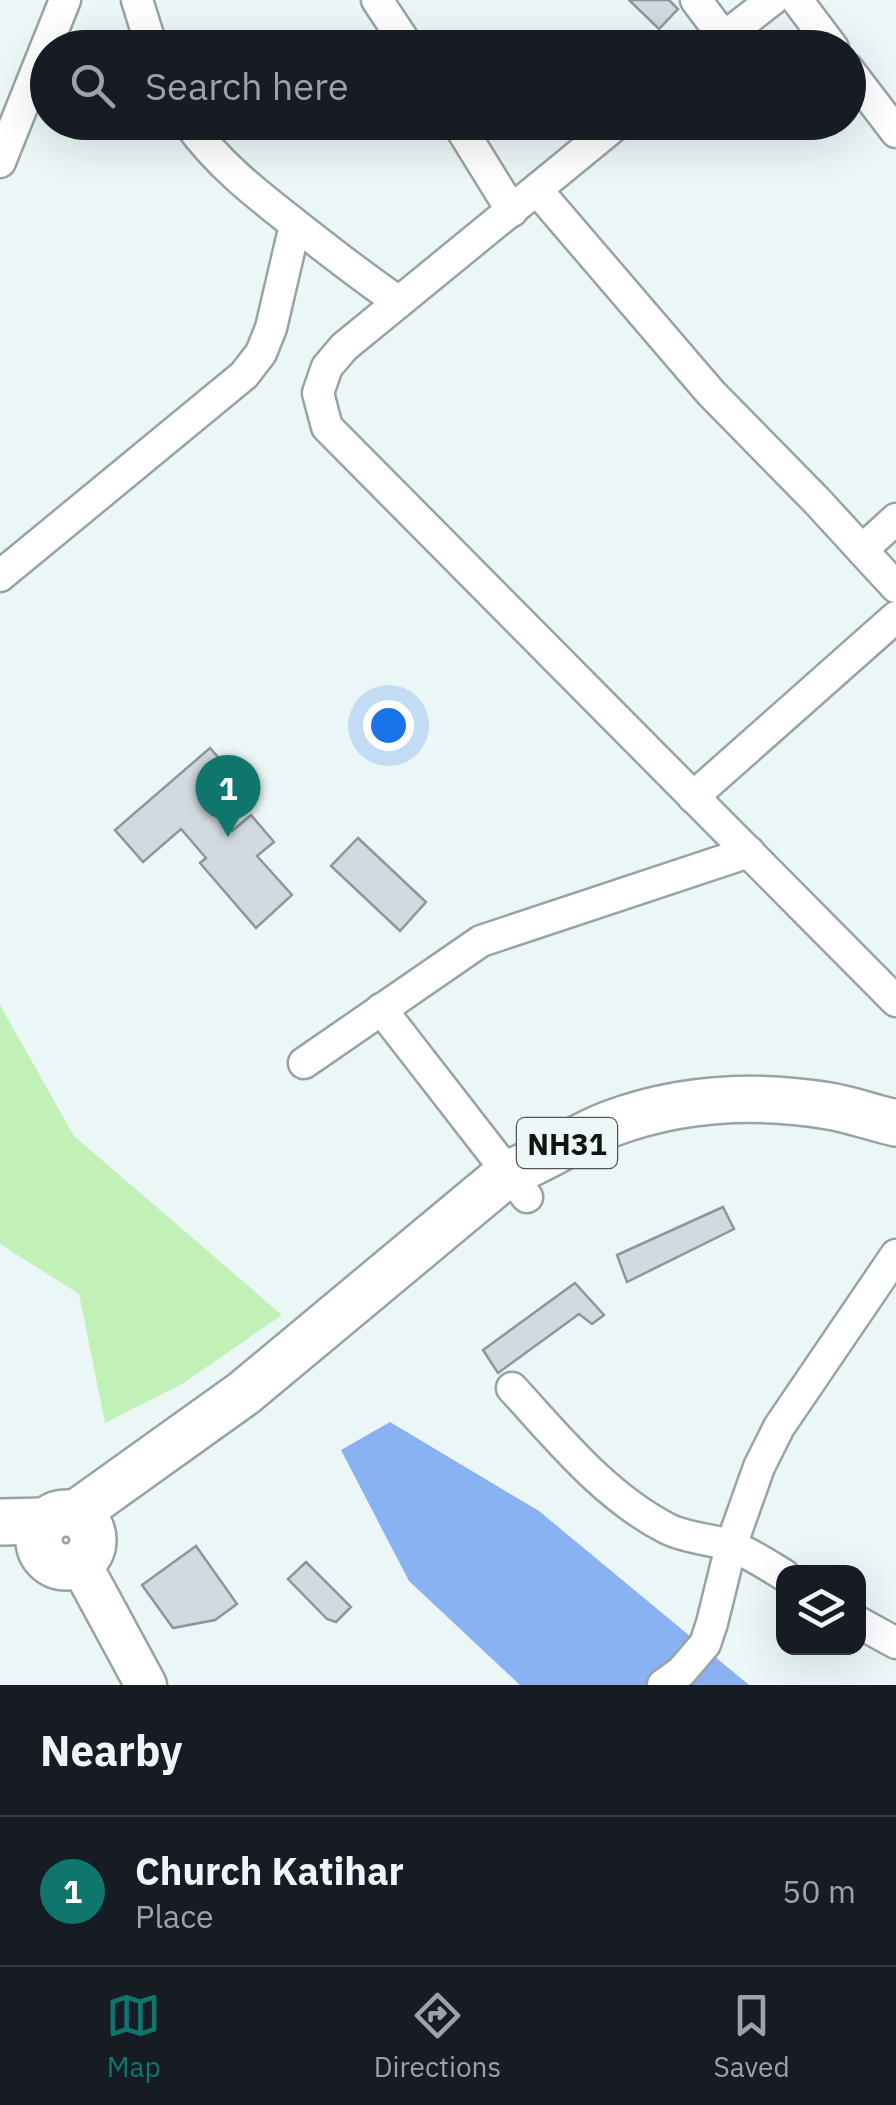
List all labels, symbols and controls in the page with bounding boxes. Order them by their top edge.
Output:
search box [30,30,866,140]
icon: search [65,58,120,113]
text: Search here [145,61,349,110]
your location [363,700,414,751]
pin: 1 [196,754,260,837]
road number: NH31 [517,1118,617,1168]
map controls [776,1565,866,1655]
button: layers [776,1565,866,1655]
text: Nearby [40,1723,182,1778]
text: Church Katihar [135,1846,404,1895]
text: 1 [63,1870,82,1912]
text: 50 m [782,1870,856,1912]
text: Place [135,1895,214,1937]
tab: Map [106,1988,161,2085]
tab: Directions [374,1988,501,2085]
tab: Saved [714,1988,790,2085]

